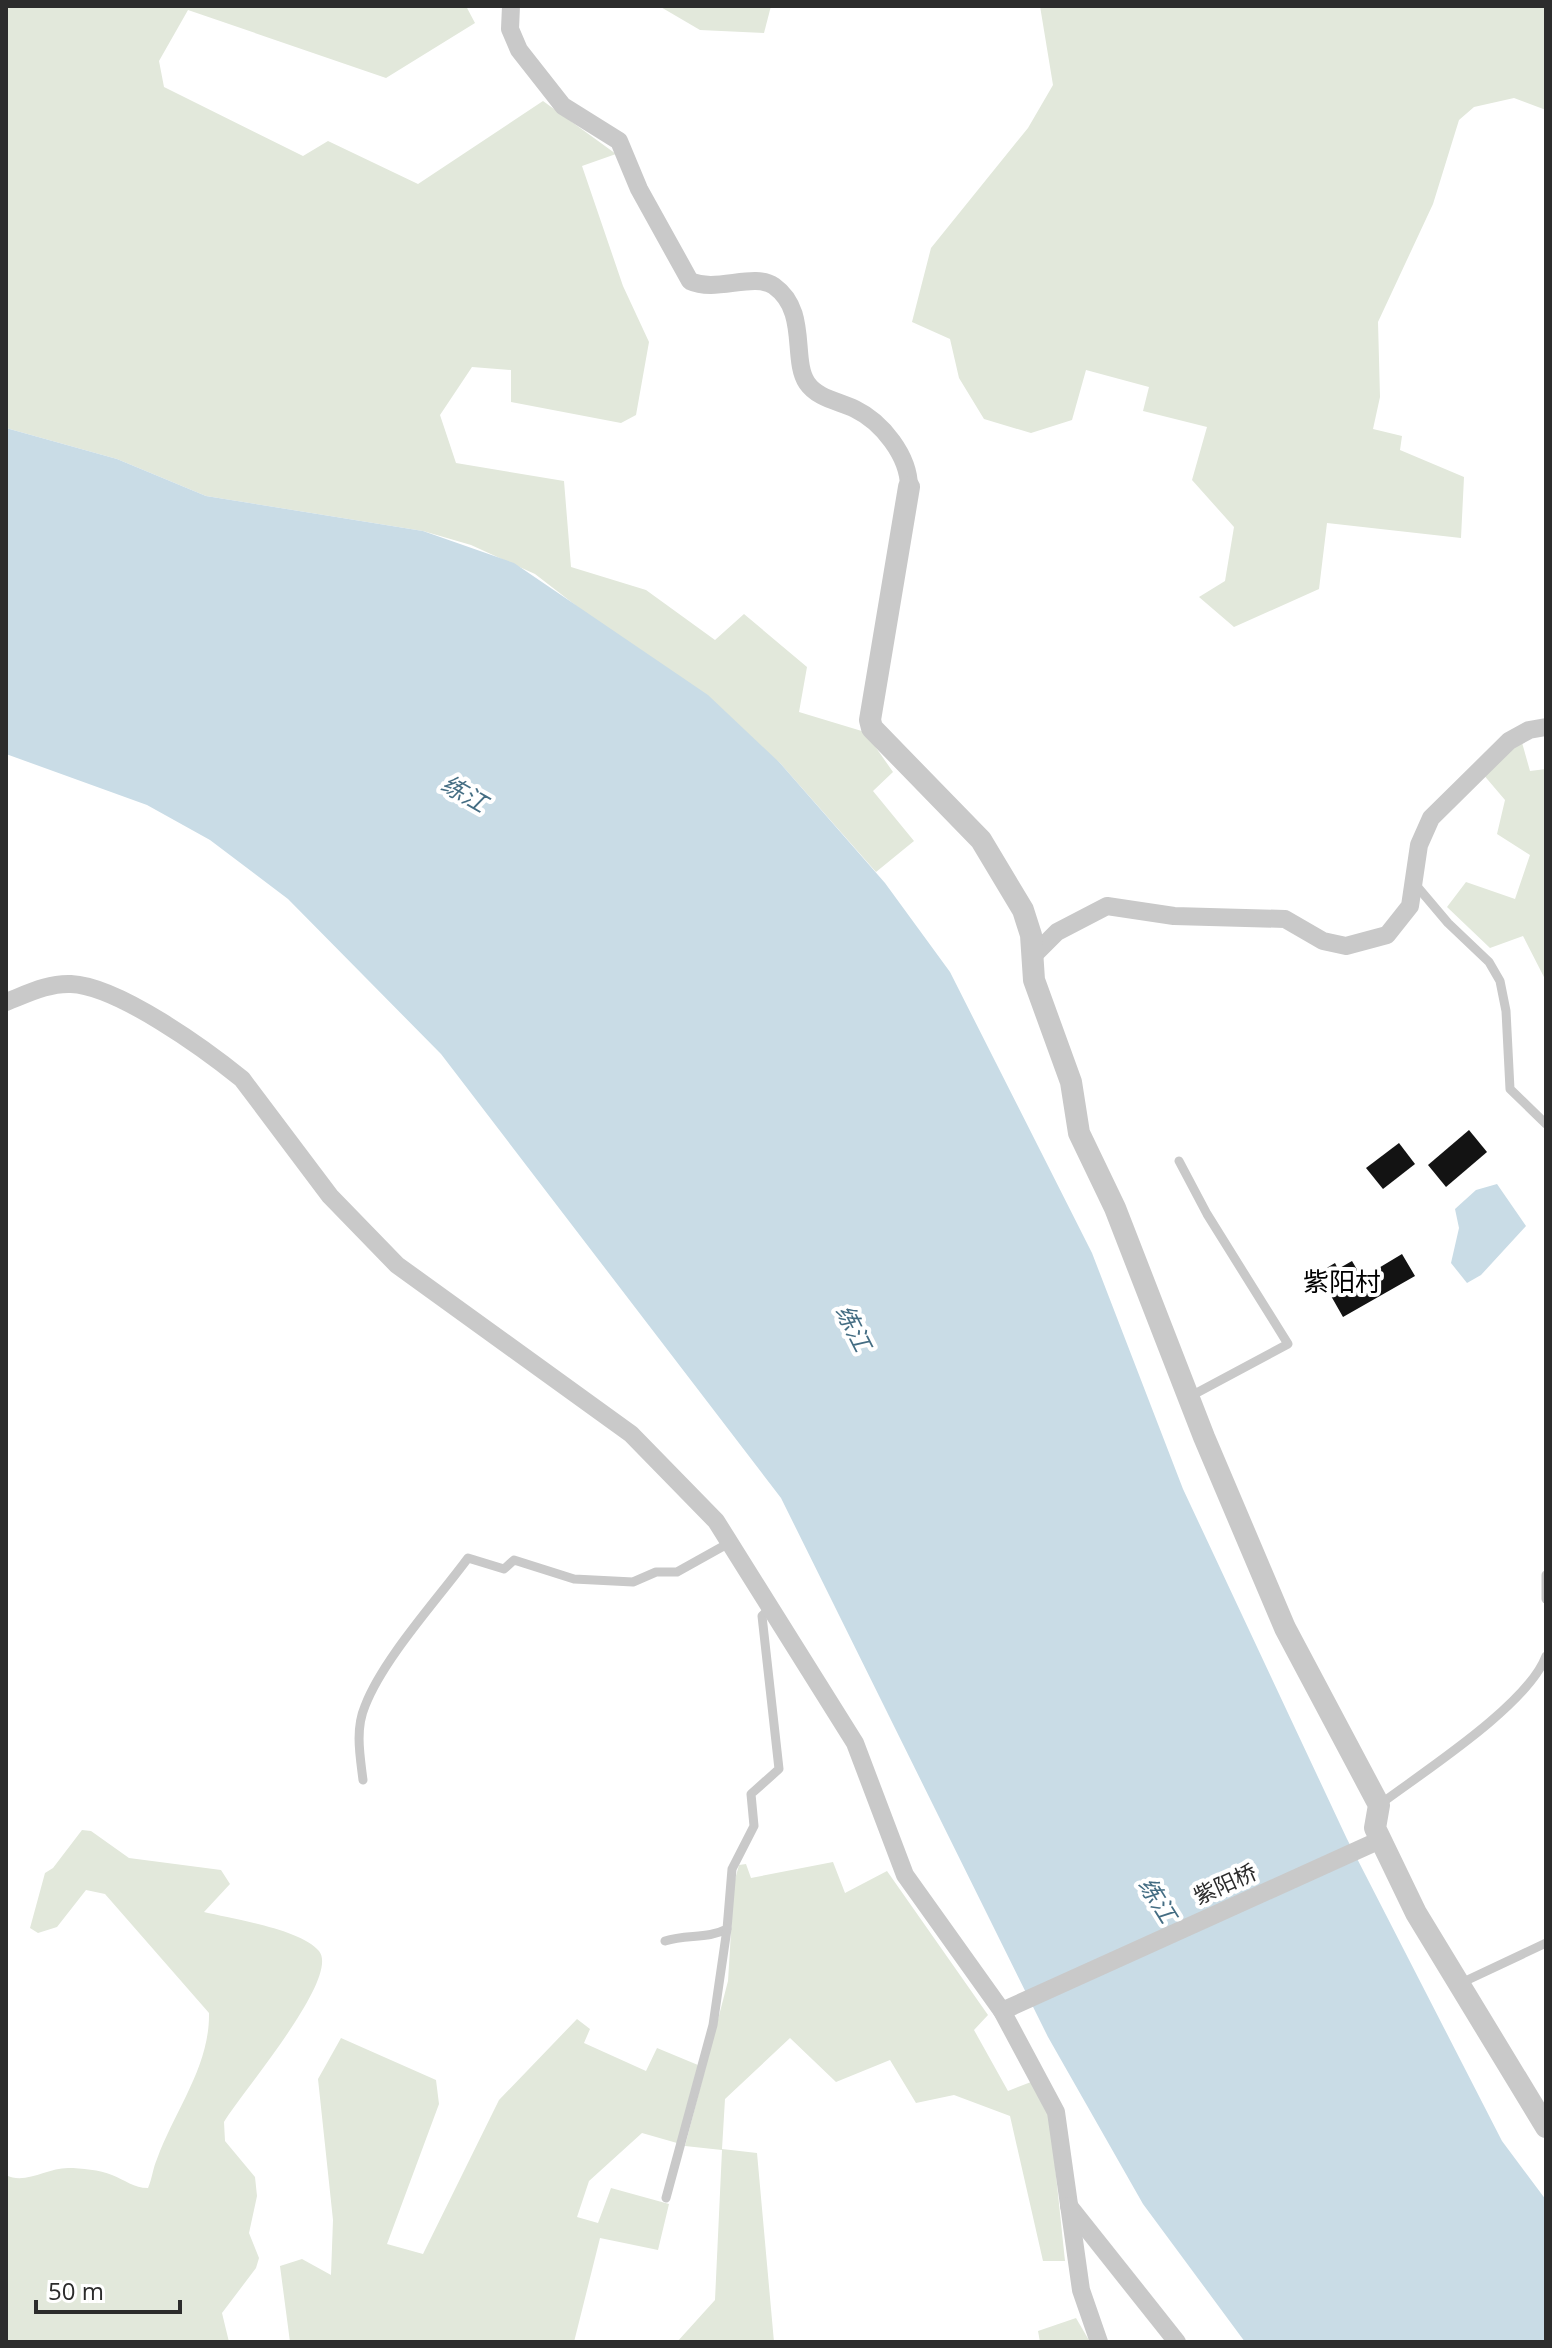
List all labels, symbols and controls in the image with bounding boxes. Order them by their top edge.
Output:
water label: 练江 [436,766,496,820]
district label: 紫阳村 [1303,1263,1381,1299]
water label: 练江 [829,1298,881,1359]
street label: 紫阳桥 [1188,1856,1261,1910]
water label: 练江 [1132,1870,1187,1931]
scale bar [36,2264,180,2314]
text: 50 m [48,2274,104,2307]

